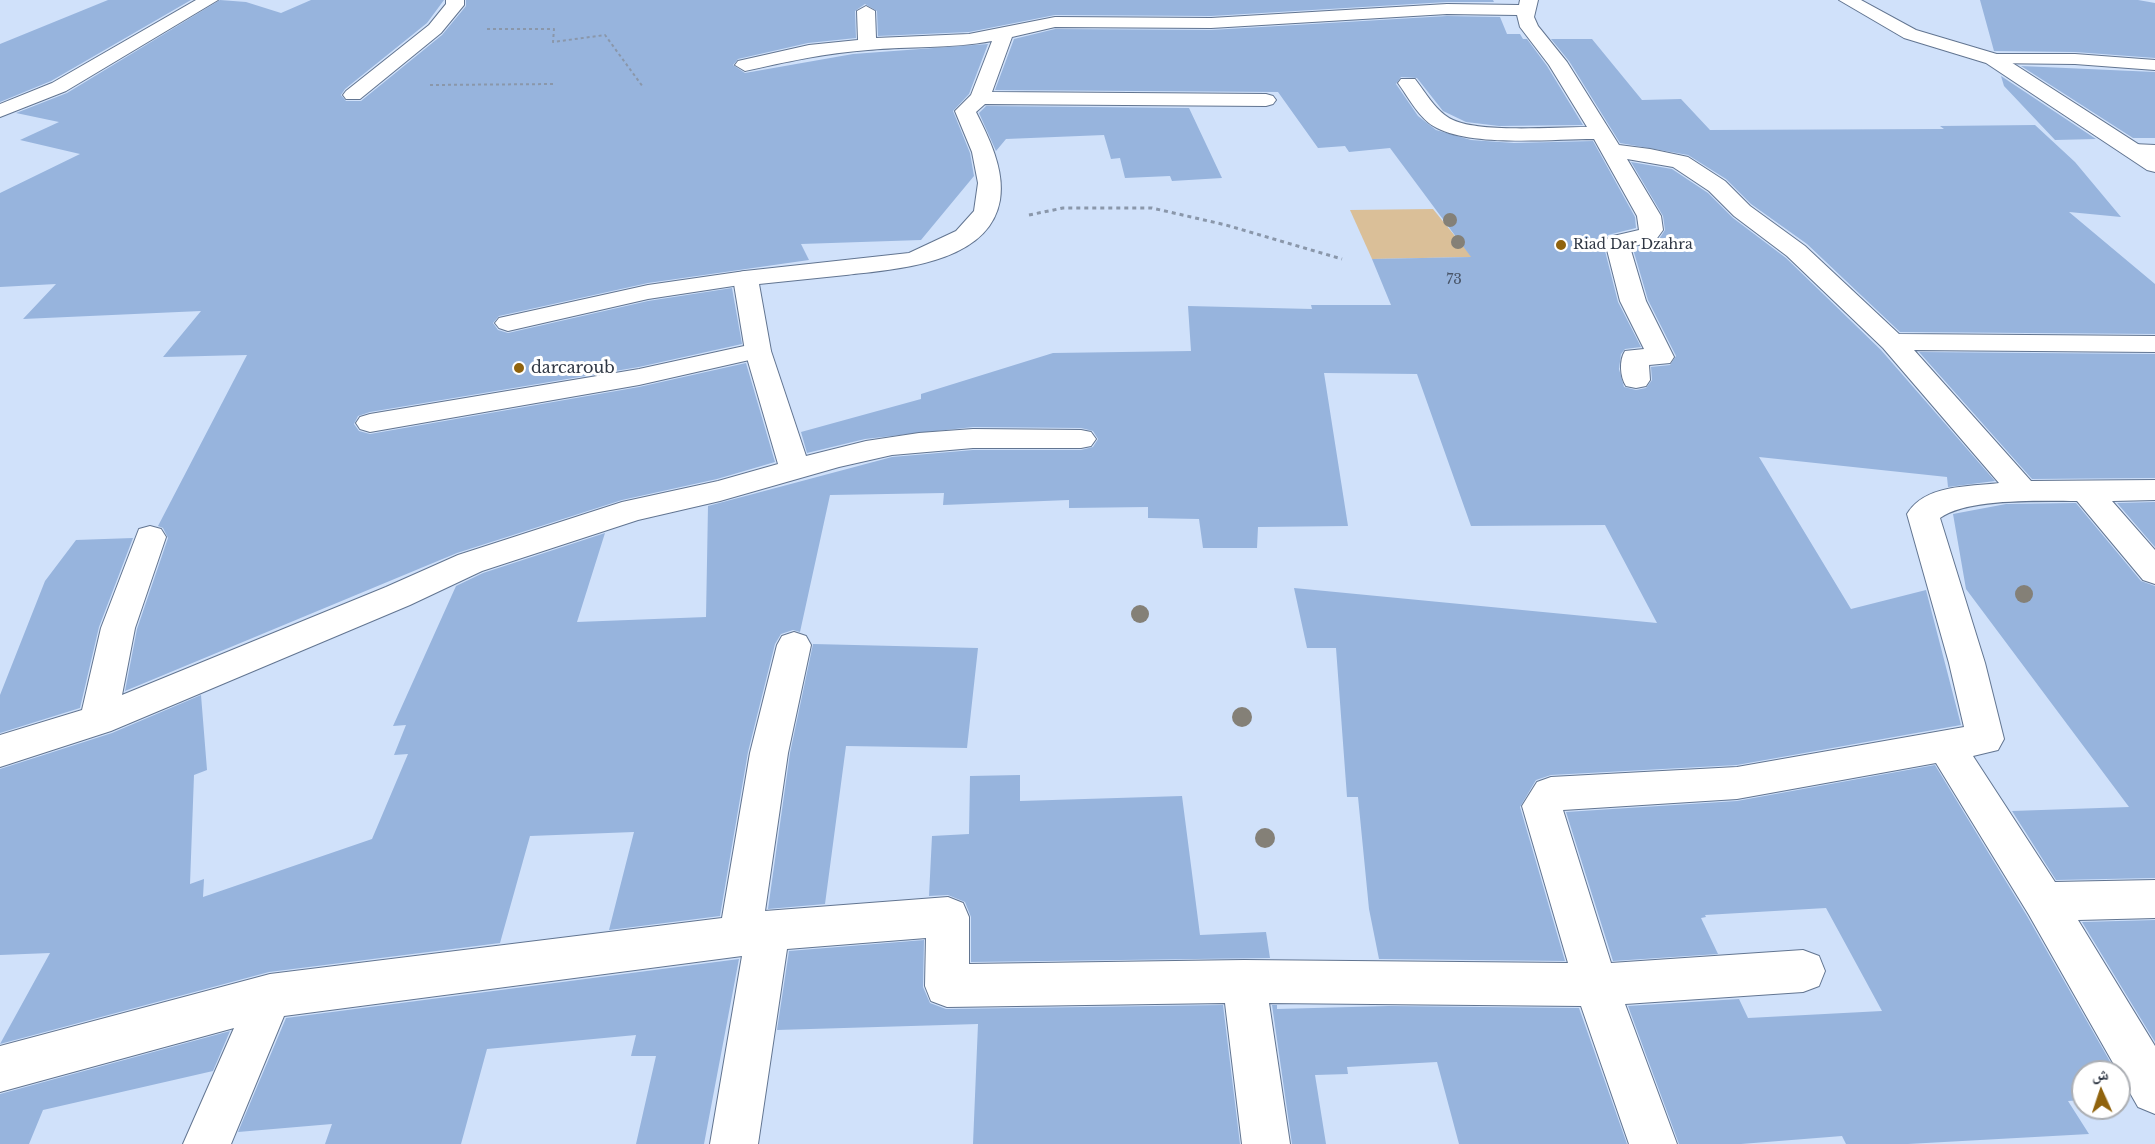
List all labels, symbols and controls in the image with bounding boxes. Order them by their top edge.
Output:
place label: Riad Dar Dzahra [1573,237,1693,253]
marker: Riad Dar Dzahra [1554,238,1568,252]
house number: 73 [1446,272,1462,288]
place label: darcaroub [531,358,615,378]
marker: darcaroub [512,361,526,375]
north arrow [2071,1060,2131,1120]
text: ش [2091,1064,2109,1084]

